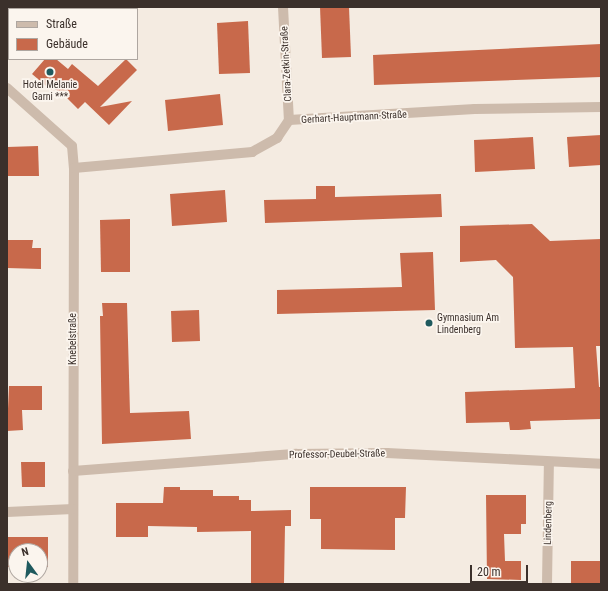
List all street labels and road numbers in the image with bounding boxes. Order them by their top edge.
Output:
street label: Clara-Zetkin-Straße [278,26,294,102]
street label: Gerhart-Hauptmann-Straße [301,108,407,126]
street label: Knebelstraße [67,313,79,365]
street label: Professor-Deubel-Straße [289,447,385,461]
street label: Lindenberg [542,501,554,545]

